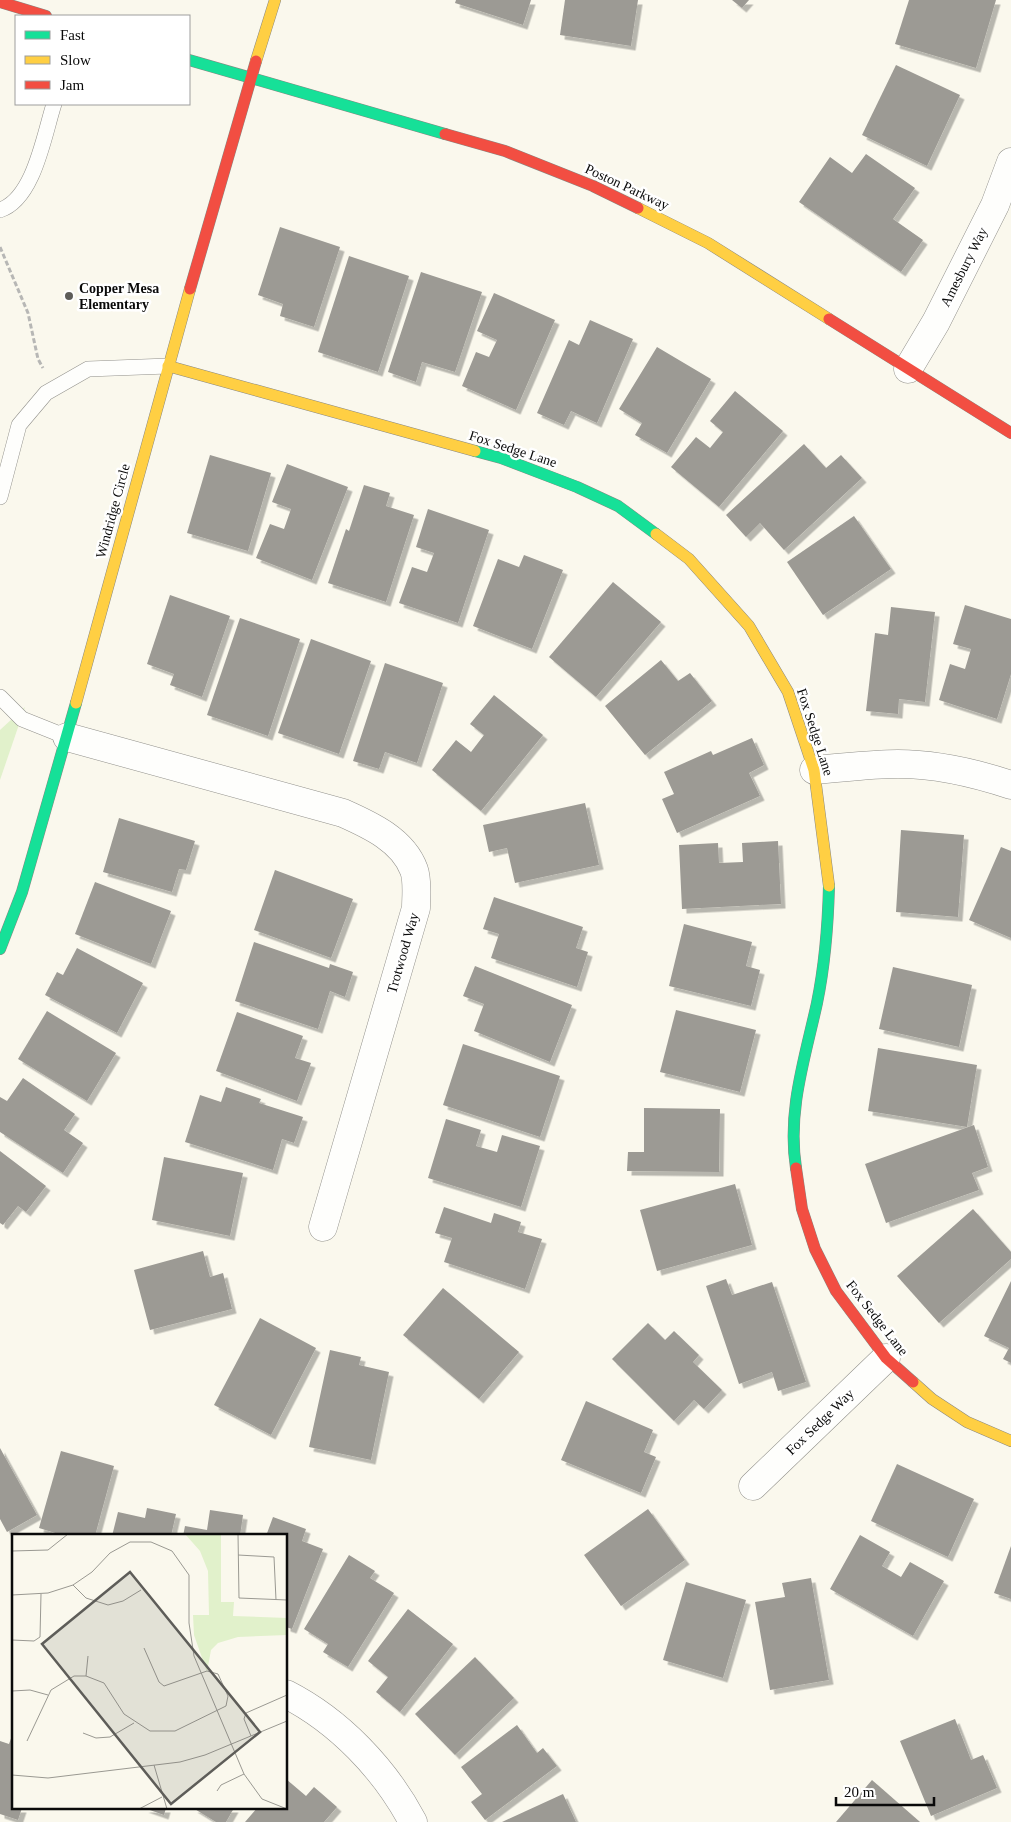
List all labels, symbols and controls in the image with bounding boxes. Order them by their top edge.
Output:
legend [15,15,190,105]
text: Fast [60,27,86,43]
text: Slow [60,52,91,68]
text: Jam [60,77,84,93]
street label: Poston Parkway [583,161,671,213]
street label: Amesbury Way [938,225,990,309]
place label: Copper Mesa Elementary [79,281,159,312]
marker: Copper Mesa Elementary [63,290,75,302]
street label: Fox Sedge Lane [467,428,559,470]
street label: Windridge Circle [93,462,133,560]
street label: Fox Sedge Lane [794,686,836,778]
street label: Trotwood Way [384,911,422,995]
street label: Fox Sedge Lane [843,1278,911,1358]
street label: Fox Sedge Way [783,1386,857,1458]
inset map [12,1534,288,1810]
scale bar [836,1774,934,1806]
text: 20 m [844,1784,875,1800]

